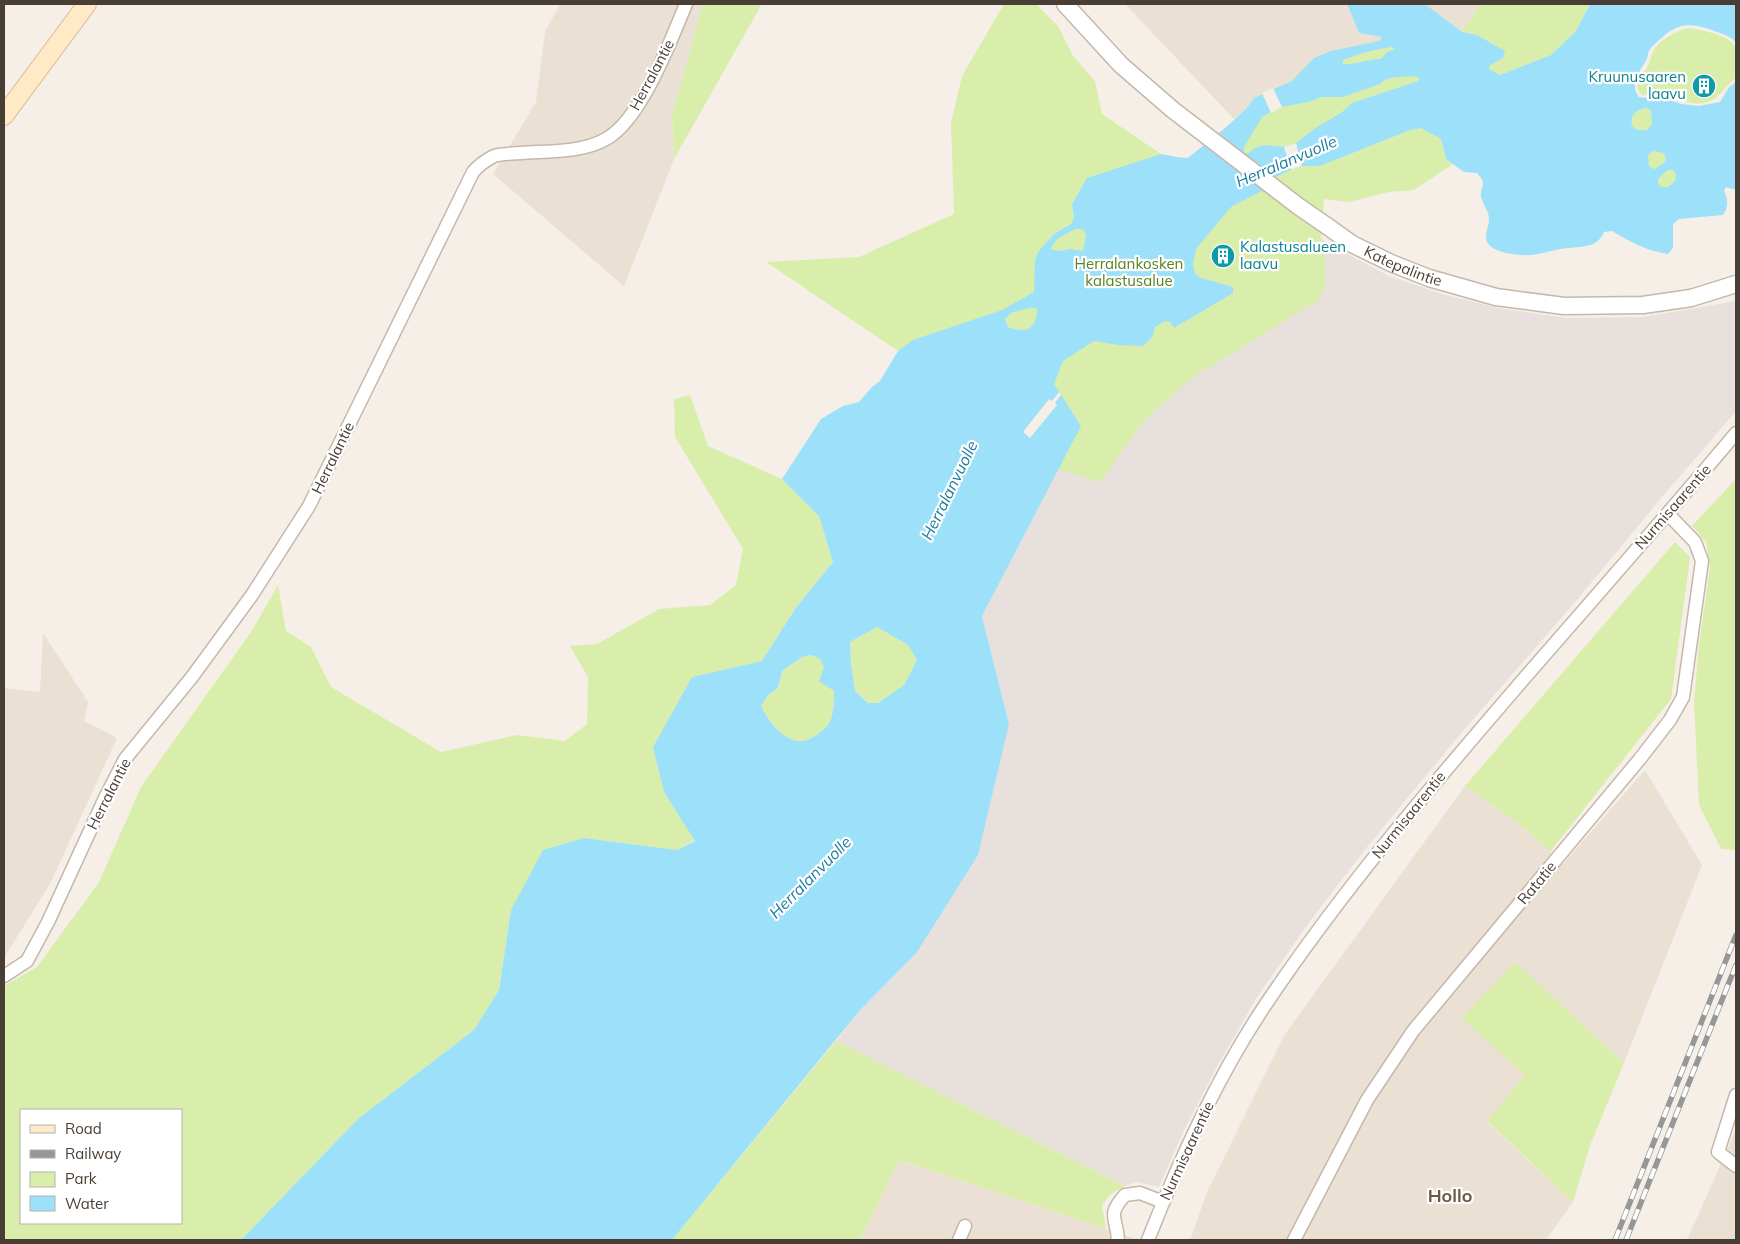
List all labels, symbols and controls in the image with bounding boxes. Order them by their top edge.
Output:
street label: Herralantie [625,36,678,114]
place label: Kruunusaaren laavu [1589,67,1686,103]
building icon: Kruunusaaren laavu [1691,73,1717,99]
water label: Herralanvuolle [1232,131,1340,191]
place label: Kalastusalueen laavu [1240,237,1346,273]
street label: Katepalintie [1361,241,1444,290]
building icon: Kalastusalueen laavu [1210,243,1236,269]
park label: Herralankosken kalastusalue [1075,254,1183,290]
street label: Herralantie [307,419,358,497]
water label: Herralanvuolle [916,437,982,543]
street label: Nurmisaarentie [1630,460,1715,553]
street label: Herralantie [82,755,135,833]
street label: Nurmisaarentie [1368,767,1450,862]
water label: Herralanvuolle [765,832,855,922]
street label: Ratatie [1513,857,1560,908]
street label: Nurmisaarentie [1155,1098,1218,1203]
legend [20,1109,182,1224]
text: Road [65,1119,102,1138]
text: Railway [65,1144,121,1163]
text: Park [65,1169,97,1188]
district label: Hollo [1428,1184,1472,1207]
text: Water [65,1194,109,1213]

